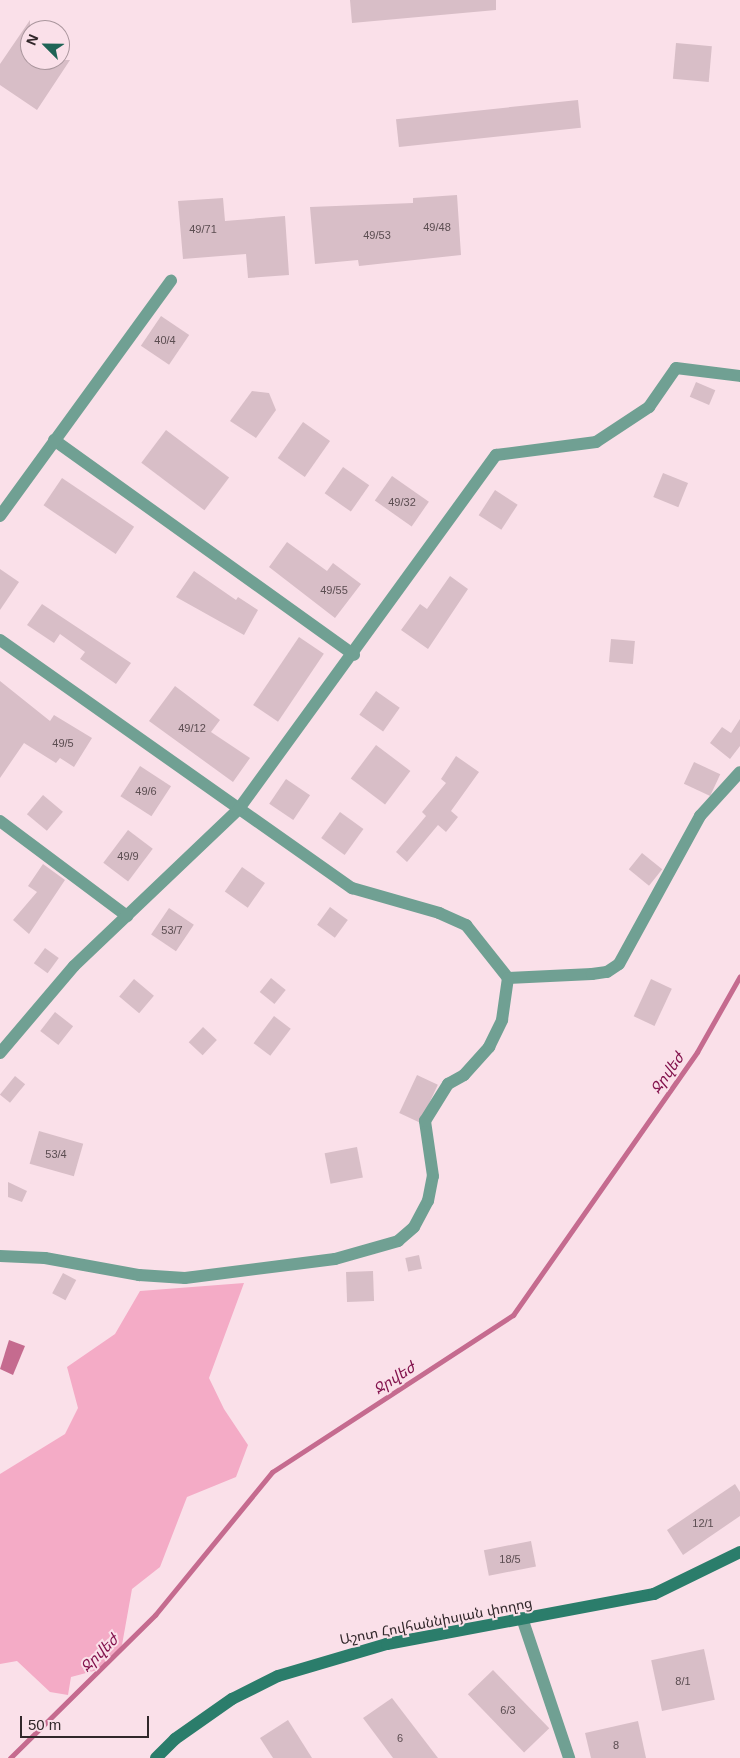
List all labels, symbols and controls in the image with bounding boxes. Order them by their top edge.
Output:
north arrow [20,20,70,70]
text: N [23,32,41,47]
house number: 49/48 [423,220,451,234]
house number: 49/71 [189,222,217,236]
house number: 49/53 [363,228,391,242]
house number: 40/4 [154,333,176,347]
house number: 49/32 [388,495,416,509]
house number: 49/55 [320,583,348,597]
house number: 49/12 [178,721,206,735]
house number: 49/5 [52,736,74,750]
house number: 49/6 [135,784,157,798]
house number: 49/9 [117,849,139,863]
house number: 53/7 [161,923,183,937]
water label: Ջրվեժ [647,1049,687,1097]
house number: 53/4 [45,1147,67,1161]
water label: Ջրվեժ [370,1358,418,1398]
house number: 12/1 [692,1516,714,1530]
house number: 18/5 [499,1552,521,1566]
street label: Աշոտ Հովհաննիսյան փողոց [338,1594,534,1648]
water label: Ջրվեժ [76,1630,122,1676]
house number: 8/1 [675,1674,691,1688]
house number: 6/3 [500,1703,516,1717]
scale bar [22,1706,151,1738]
text: 50 m [28,1716,61,1733]
house number: 6 [397,1731,403,1745]
house number: 8 [613,1738,619,1752]

